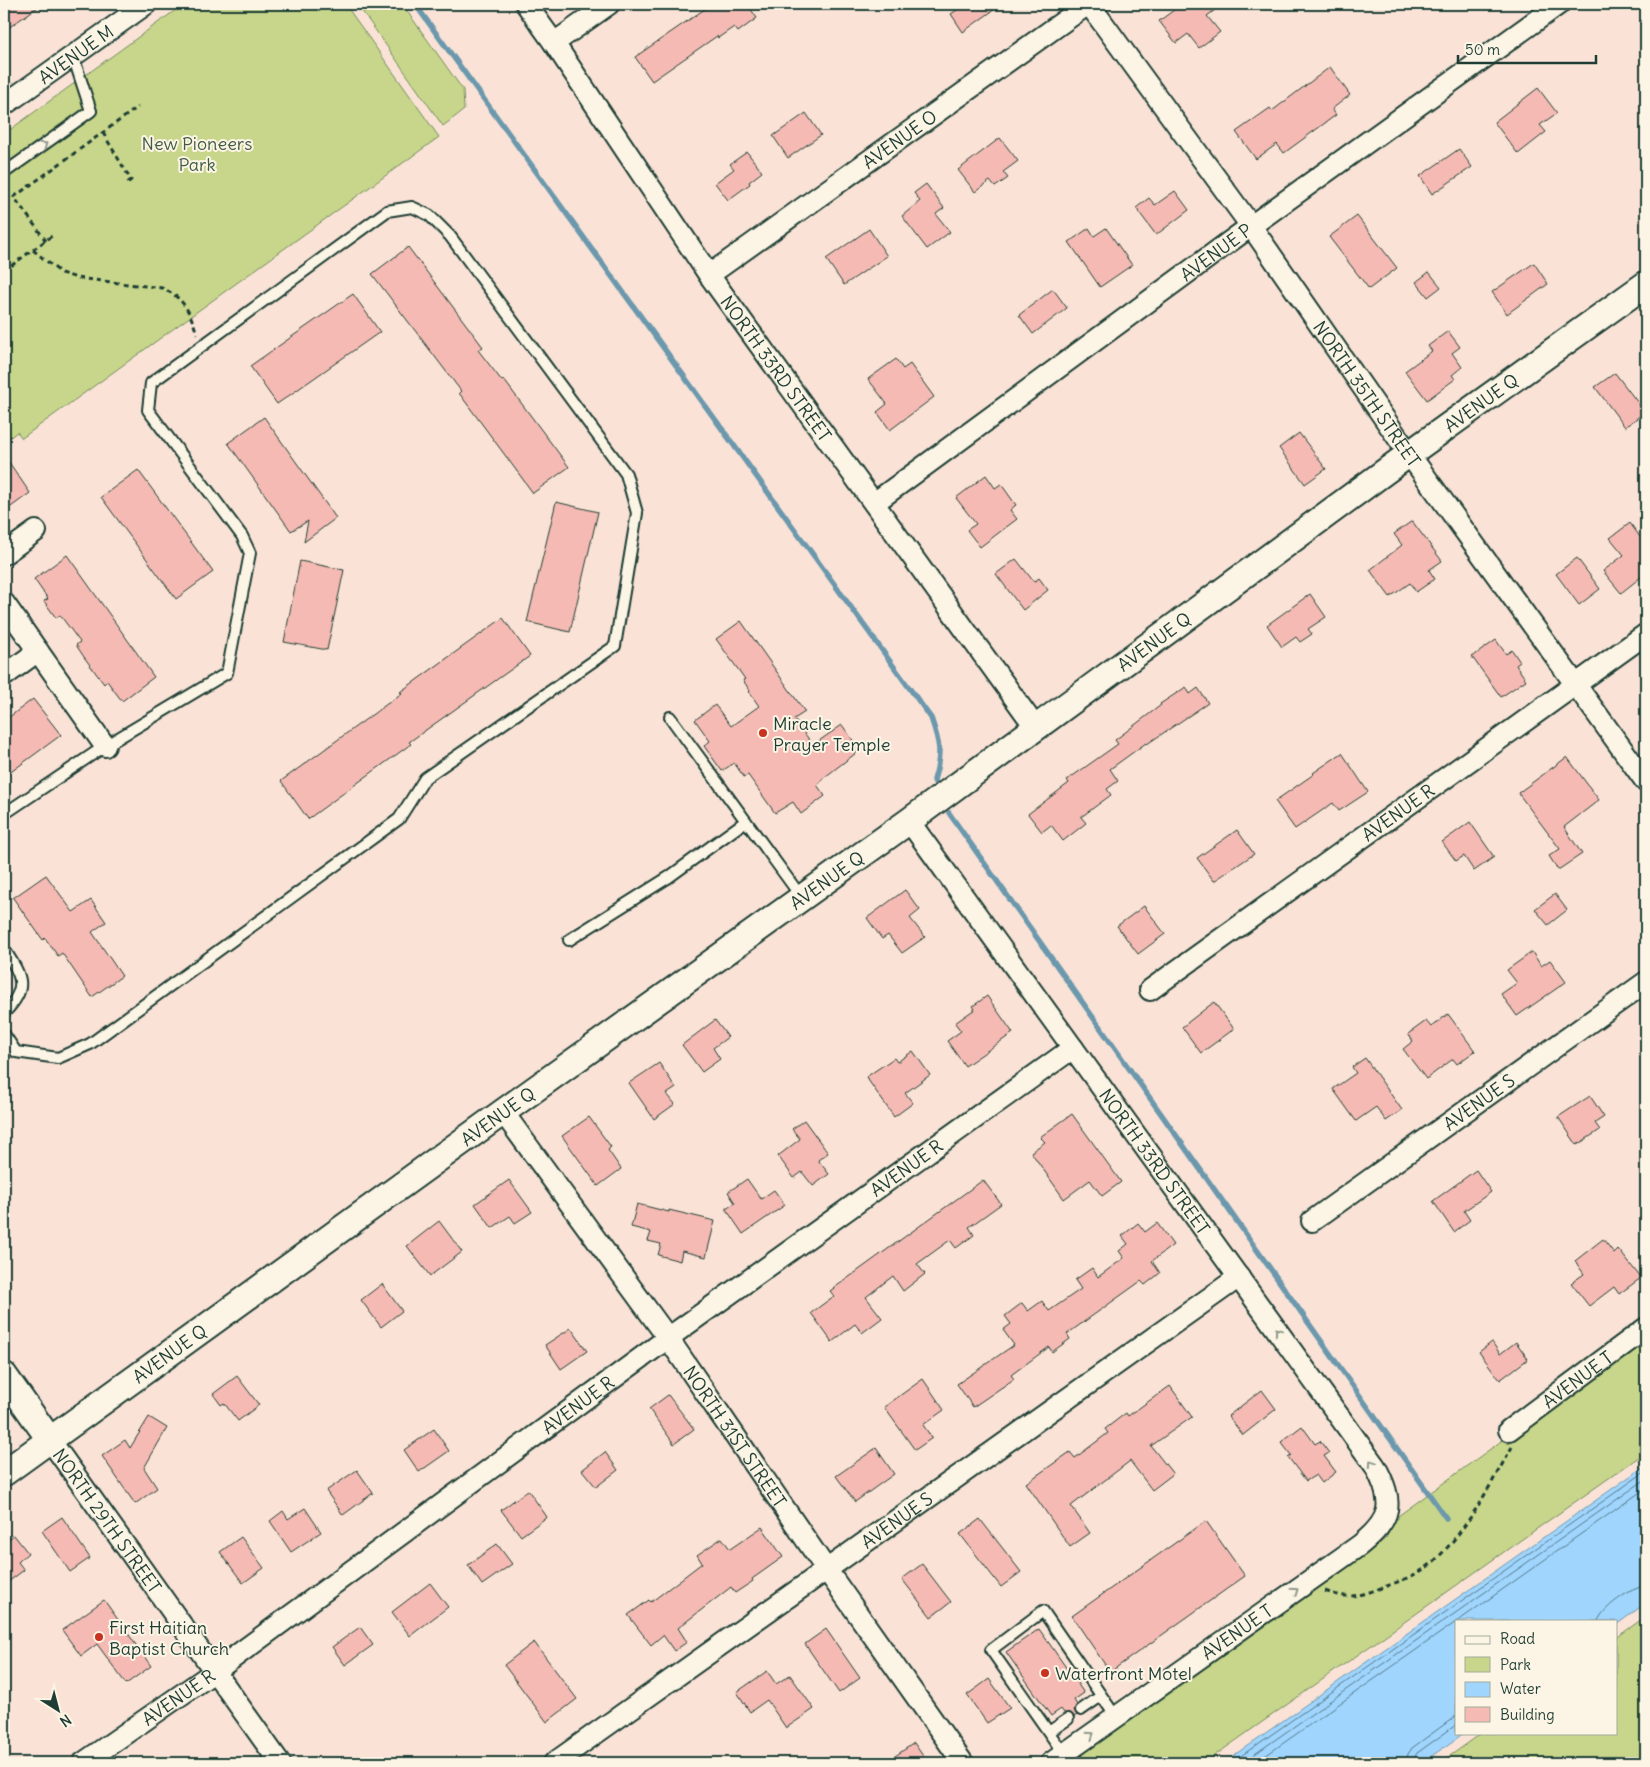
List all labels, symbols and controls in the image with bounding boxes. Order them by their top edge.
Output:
street label: AVENUE M [34,19,118,89]
scale bar [1458,32,1595,64]
text: 50 m [1465,40,1500,59]
street label: AVENUE O [858,104,941,173]
park label: New Pioneers Park [142,132,252,176]
one-way arrow [38,142,47,151]
street label: AVENUE P [1175,218,1256,286]
street label: NORTH 33RD STREET [716,291,837,446]
street label: NORTH 35TH STREET [1309,316,1426,471]
street label: AVENUE Q [1439,368,1522,437]
street label: AVENUE Q [1112,607,1195,676]
place label: Miracle Prayer Temple [773,712,890,756]
marker: Miracle Prayer Temple [757,727,769,739]
street label: AVENUE R [1357,778,1439,846]
street label: AVENUE Q [785,846,868,914]
street label: AVENUE S [1438,1068,1519,1135]
street label: AVENUE Q [456,1082,539,1151]
street label: NORTH 33RD STREET [1095,1084,1215,1239]
street label: AVENUE R [865,1134,947,1201]
street label: AVENUE Q [128,1319,211,1388]
one-way arrow [1275,1327,1284,1337]
street label: AVENUE T [1537,1346,1617,1413]
street label: NORTH 31ST STREET [679,1361,792,1512]
street label: AVENUE R [537,1370,618,1439]
street label: NORTH 29TH STREET [48,1444,167,1597]
one-way arrow [1369,1459,1378,1469]
street label: AVENUE S [856,1487,937,1553]
one-way arrow [1289,1588,1299,1597]
street label: AVENUE T [1197,1599,1277,1665]
place label: First Haitian Baptist Church [109,1616,229,1660]
legend [1455,1620,1618,1734]
text: Road [1500,1629,1535,1648]
marker: First Haitian Baptist Church [93,1631,105,1643]
text: Park [1500,1655,1531,1674]
place label: Waterfront Motel [1055,1662,1192,1685]
street label: AVENUE R [137,1663,219,1730]
marker: Waterfront Motel [1039,1667,1051,1679]
text: Water [1500,1679,1541,1698]
north arrow [32,1684,82,1734]
text: Building [1500,1705,1555,1724]
text: N [56,1710,75,1731]
one-way arrow [1085,1732,1094,1741]

